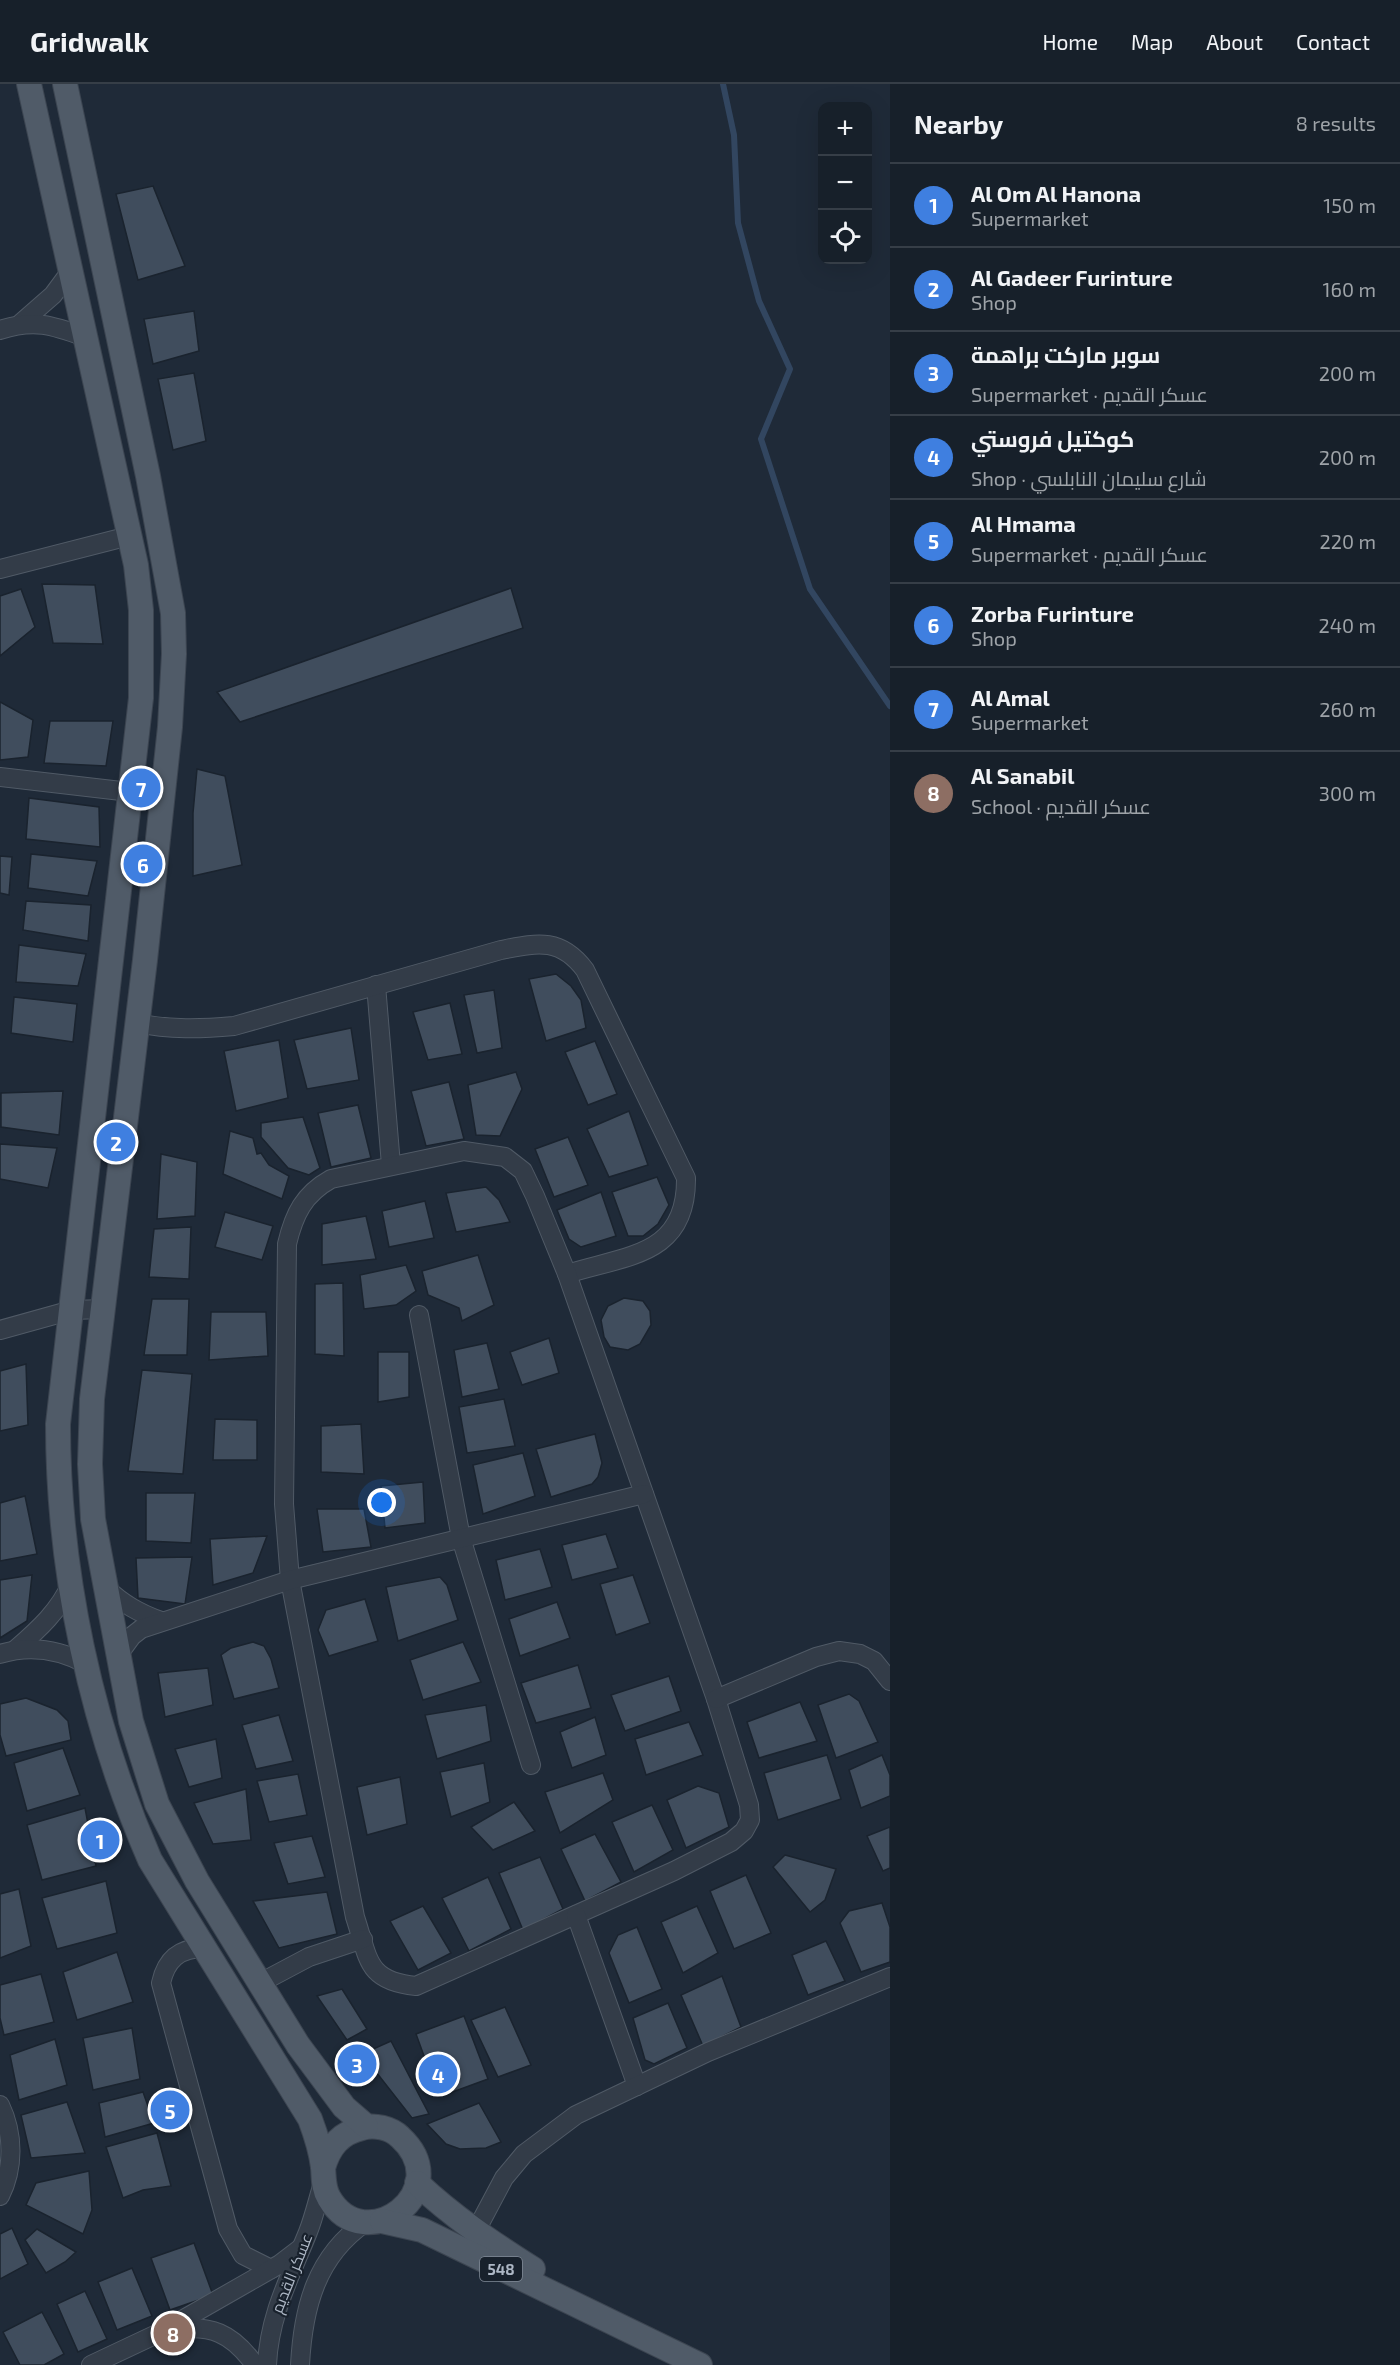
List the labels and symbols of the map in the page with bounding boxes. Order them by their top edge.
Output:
pin: 7 [122,766,160,810]
pin: 6 [124,842,162,886]
pin: 2 [96,1120,136,1164]
your location [367,1488,396,1517]
pin: 1 [80,1818,120,1862]
pin: 3 [338,2042,376,2086]
pin: 4 [418,2052,458,2096]
pin: 5 [150,2088,190,2132]
street label: عسكر القديم [266,2230,318,2317]
road number: 548 [480,2257,522,2281]
pin: 8 [154,2310,192,2356]

